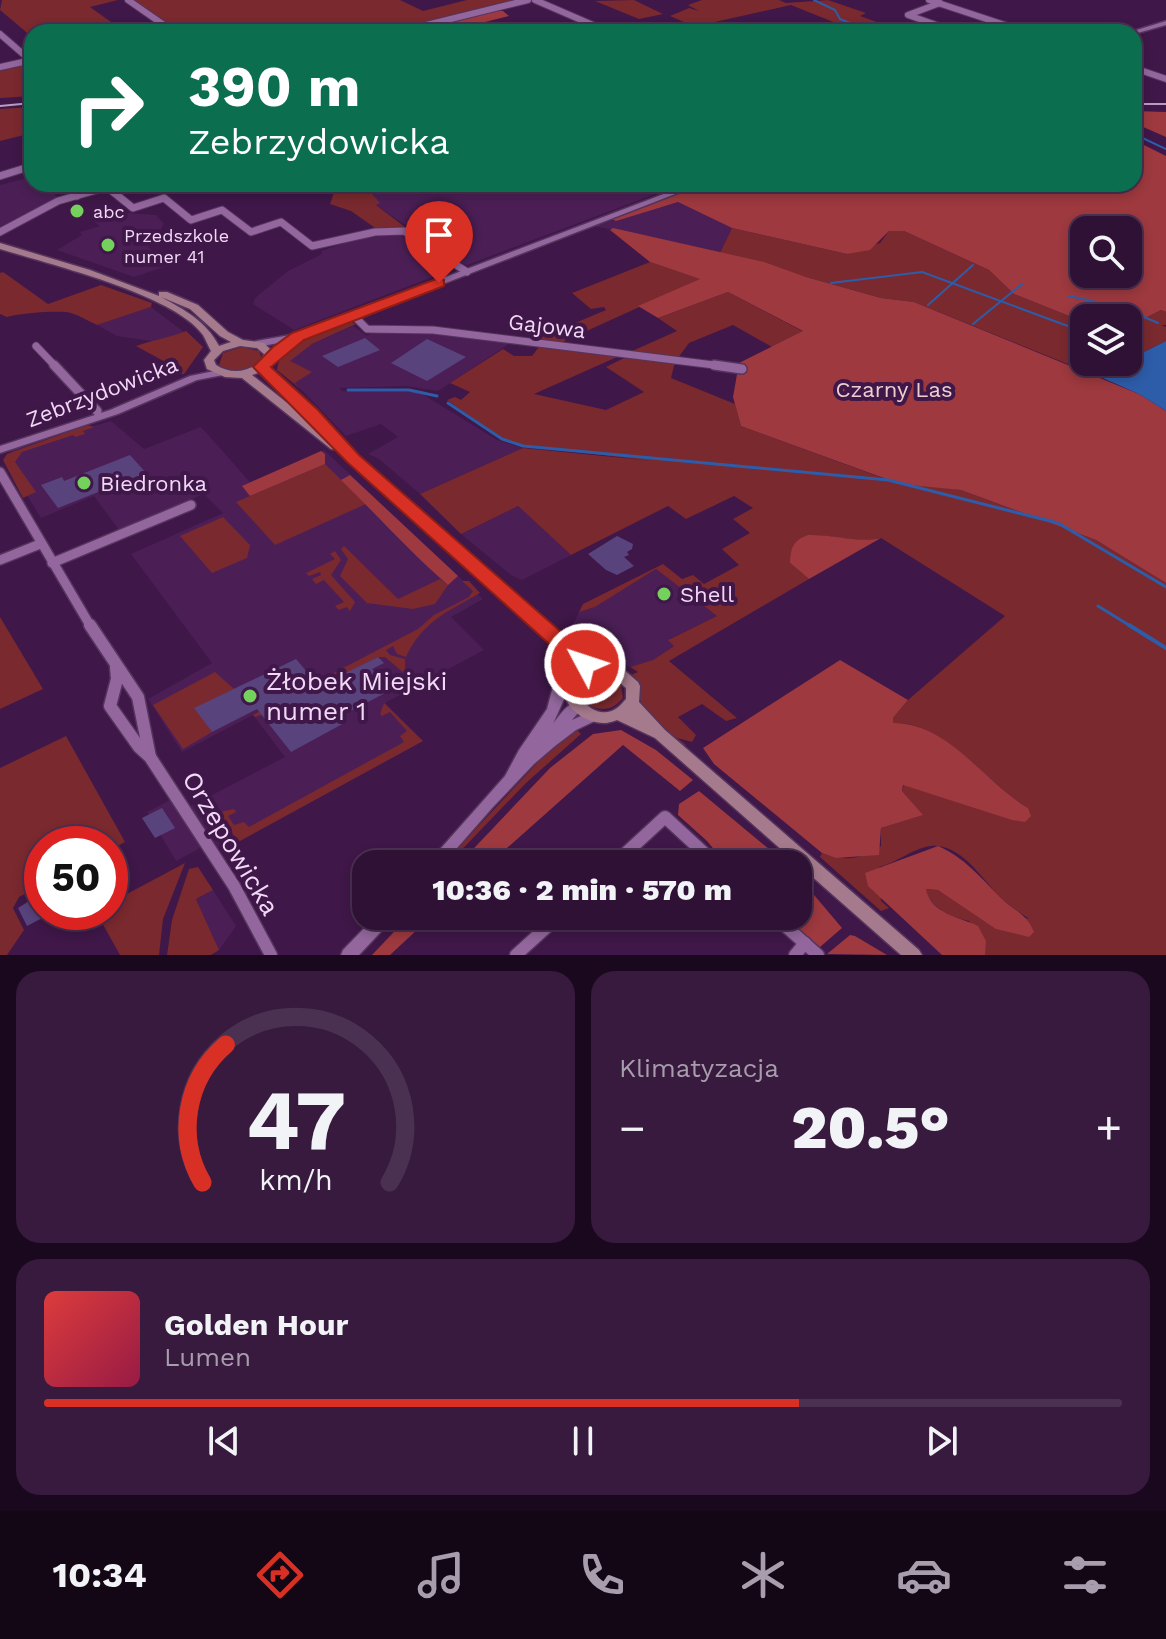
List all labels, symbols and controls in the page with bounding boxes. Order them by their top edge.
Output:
text: 390 m [188,54,360,120]
icon: right [56,56,160,160]
text: Zebrzydowicka [188,121,450,163]
place label: abc [93,201,125,222]
pin [405,201,473,283]
marker: abc [68,202,86,220]
icon: arrive [417,213,461,257]
map controls [1070,216,1142,376]
button: search [1070,216,1142,288]
place label: Przedszkole numer 41 [124,225,229,267]
marker: Przedszkole numer 41 [99,236,117,254]
button: layers [1070,304,1142,376]
street label: Gajowa [507,309,587,343]
street label: Zebrzydowicka [23,352,181,432]
park label: Czarny Las [835,377,953,402]
place label: Biedronka [100,471,207,496]
marker: Biedronka [75,474,93,492]
place label: Shell [680,582,734,607]
marker: Shell [655,585,673,603]
position arrow [543,622,627,706]
place label: Żłobek Miejski numer 1 [266,666,447,726]
marker: Żłobek Miejski numer 1 [241,687,259,705]
street label: Orzepowicka [176,766,286,921]
speed limit sign: 50 [24,826,128,930]
text: 10:36 · 2 min · 570 m [432,872,732,907]
text: Klimatyzacja [619,1053,779,1083]
text: 47 [245,1072,346,1169]
text: 20.5° [791,1092,950,1163]
text: − [619,1102,646,1154]
text: + [1095,1102,1122,1154]
text: km/h [259,1163,332,1197]
text: Golden Hour [164,1307,348,1342]
text: Lumen [164,1342,251,1372]
icon: previous [202,1419,246,1463]
icon: pause [561,1419,605,1463]
icon: next [920,1419,964,1463]
icon: directions [252,1547,308,1603]
icon: music [413,1547,469,1603]
icon: phone [574,1547,630,1603]
icon: climate [735,1547,791,1603]
icon: car [896,1547,952,1603]
icon: filters [1057,1547,1113,1603]
text: 10:34 [53,1554,147,1596]

